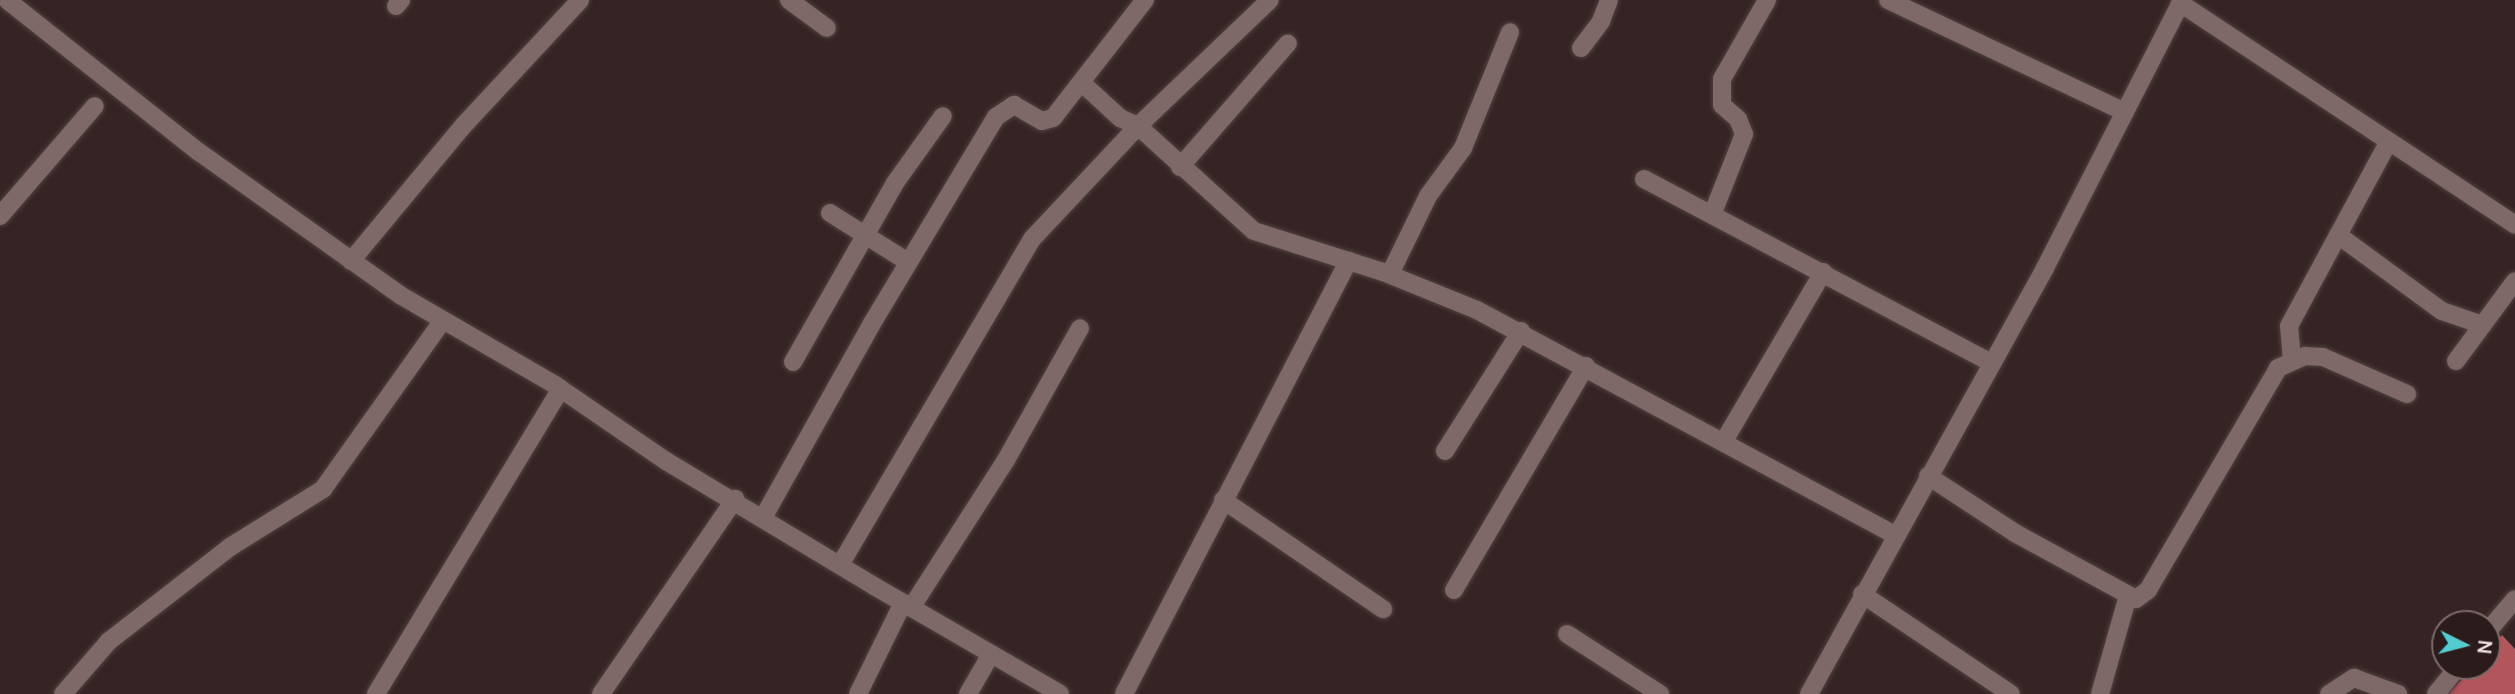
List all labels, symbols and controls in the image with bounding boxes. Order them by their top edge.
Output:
north arrow [2431,610,2501,680]
text: N [2471,639,2499,655]

